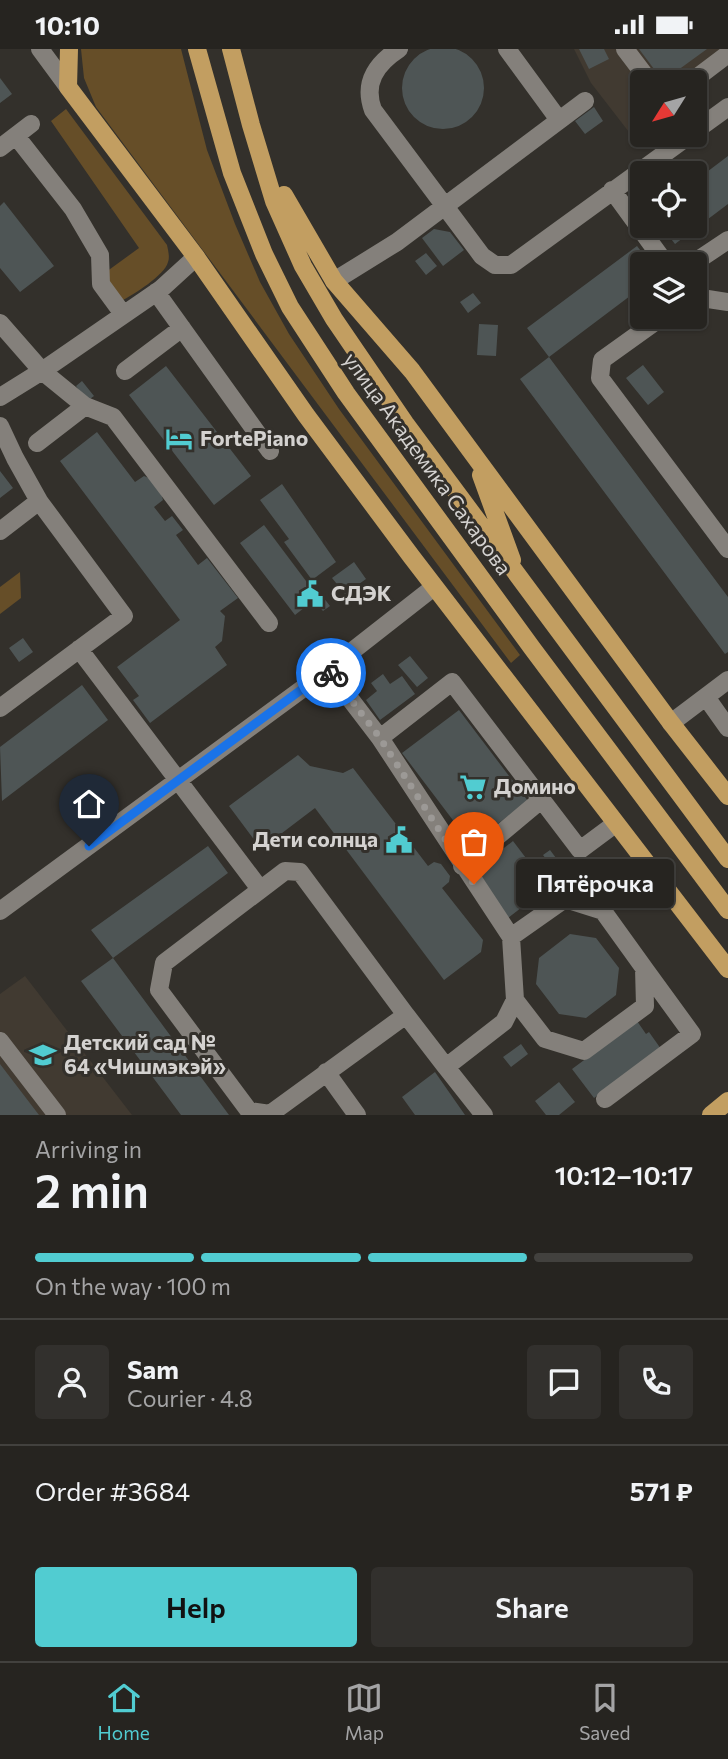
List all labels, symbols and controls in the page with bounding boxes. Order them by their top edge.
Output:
text: 10:10 [35,9,100,40]
north arrow [630,70,707,147]
map controls [630,70,707,329]
button: locate [630,161,707,238]
button: layers [630,252,707,329]
street label: улица Академика Сахарова [339,347,517,579]
hotel icon: FortePiano [164,424,194,454]
place label: FortePiano [200,425,308,450]
public building icon: СДЭК [295,579,325,609]
place label: СДЭК [331,580,392,605]
courier [296,638,366,708]
icon: bike [312,654,350,692]
supermarket icon: Домино [458,772,488,802]
place label: Домино [494,773,576,798]
pin [59,774,119,846]
icon: home [70,785,108,823]
pin [444,812,504,884]
icon: bag [455,823,493,861]
public building icon: Дети солнца [384,825,414,855]
place label: Дети солнца [253,826,378,851]
callout: Пятёрочка [516,859,674,909]
text: Пятёрочка [536,869,654,897]
place label: Детский сад № 64 «Чишмэкэй» [64,1029,227,1078]
school or university icon: Детский сад № 64 «Чишмэкэй» [28,1040,58,1070]
text: Arriving in [35,1135,142,1163]
text: 10:12–10:17 [555,1159,693,1190]
text: 2 min [35,1161,149,1217]
text: On the way · 100 m [35,1272,231,1300]
button: person [35,1345,109,1419]
button: chat [527,1345,601,1419]
button: phone [619,1345,693,1419]
text: Sam [127,1353,179,1384]
text: Courier · 4.8 [127,1384,253,1412]
text: Order #3684 [35,1475,190,1506]
text: 571 ₽ [630,1475,693,1506]
button: Help [35,1567,357,1647]
button: Share [371,1567,693,1647]
tab: Home [98,1679,150,1744]
tab: Map [345,1679,384,1744]
tab: Saved [579,1679,630,1744]

